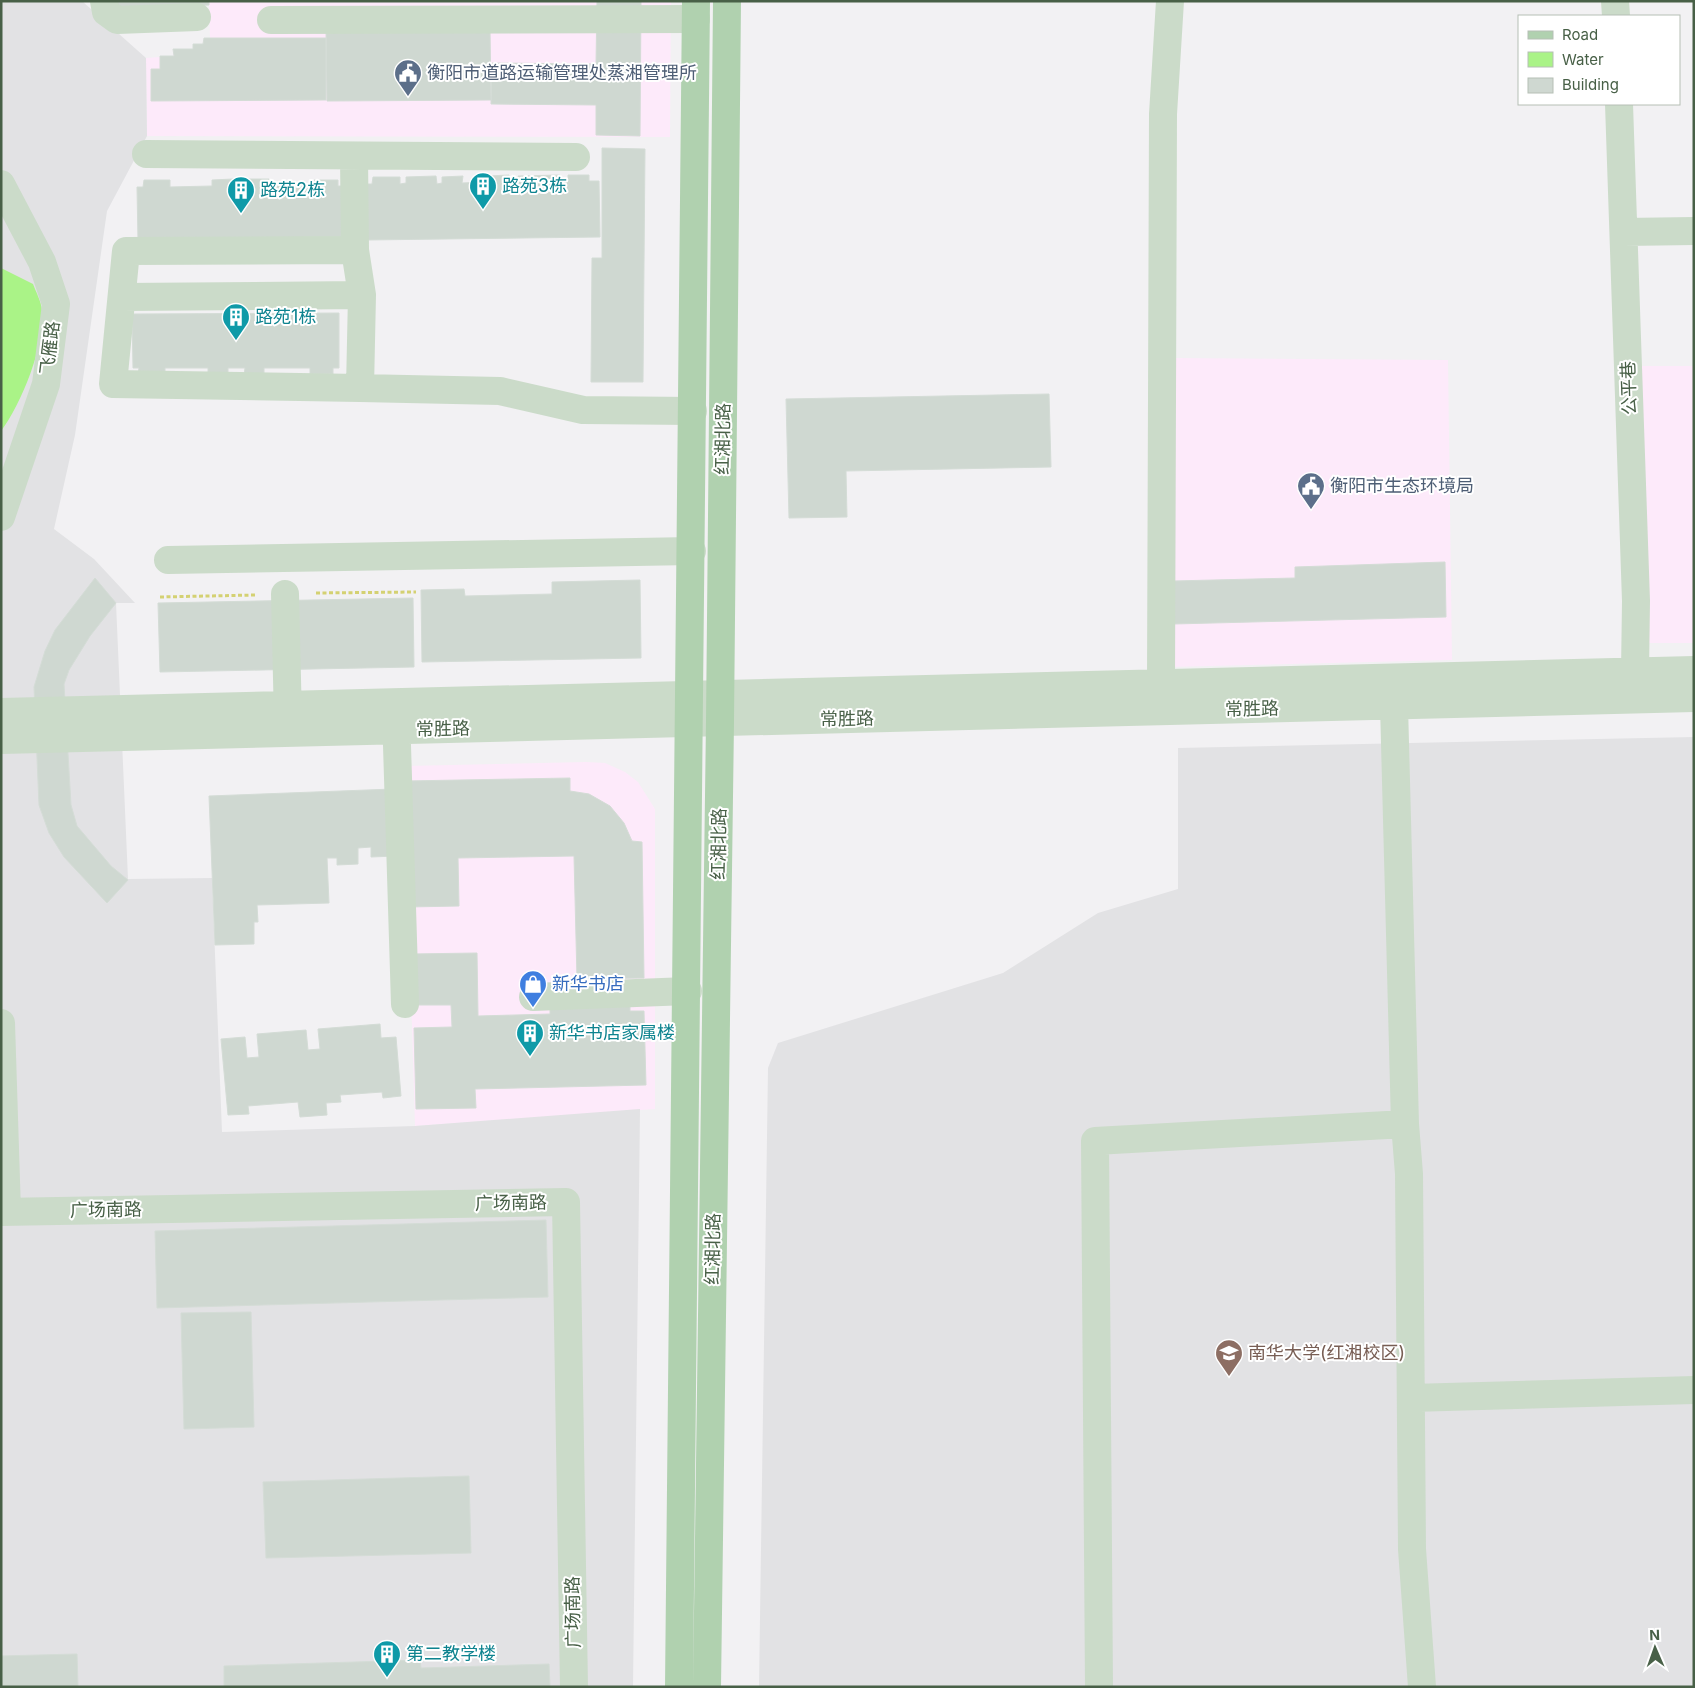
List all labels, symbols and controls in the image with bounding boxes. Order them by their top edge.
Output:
legend [1518,15,1680,105]
text: Road [1562,25,1598,44]
text: Water [1562,50,1604,69]
public building icon: 衡阳市道路运输管理处蒸湘管理所 [393,58,423,97]
place label: 衡阳市道路运输管理处蒸湘管理所 [427,62,697,83]
text: Building [1562,75,1619,94]
building icon: 路苑3栋 [468,171,498,210]
building icon: 路苑2栋 [226,175,256,214]
place label: 路苑3栋 [502,175,567,196]
place label: 路苑2栋 [260,179,325,200]
building icon: 路苑1栋 [221,302,251,341]
place label: 路苑1栋 [255,306,316,327]
street label: 飞雁路 [36,320,63,376]
street label: 公平巷 [1617,361,1640,415]
street label: 红湘北路 [711,403,734,475]
public building icon: 衡阳市生态环境局 [1296,471,1326,510]
place label: 衡阳市生态环境局 [1330,475,1474,496]
street label: 常胜路 [1225,698,1279,719]
street label: 常胜路 [820,708,874,729]
street label: 常胜路 [416,718,470,739]
street label: 红湘北路 [707,808,730,880]
shop icon: 新华书店 [518,969,548,1008]
place label: 新华书店 [552,973,624,994]
building icon: 新华书店家属楼 [515,1018,545,1057]
place label: 新华书店家属楼 [549,1022,675,1043]
street label: 广场南路 [475,1191,547,1214]
street label: 广场南路 [70,1198,142,1221]
street label: 红湘北路 [701,1213,724,1285]
school or university icon: 南华大学(红湘校区) [1214,1338,1244,1377]
place label: 南华大学(红湘校区) [1248,1342,1405,1363]
street label: 广场南路 [561,1576,584,1648]
north arrow [1630,1623,1680,1673]
text: N [1649,1626,1660,1643]
building icon: 第二教学楼 [372,1639,402,1678]
place label: 第二教学楼 [406,1643,496,1664]

